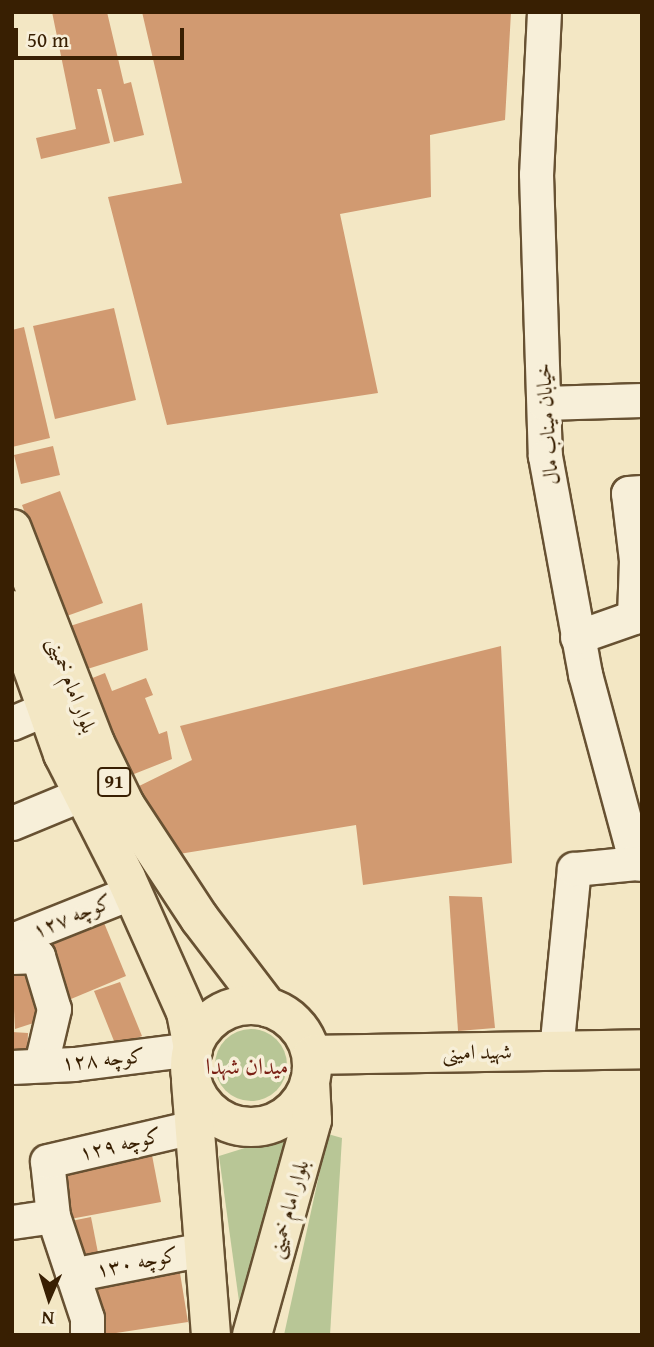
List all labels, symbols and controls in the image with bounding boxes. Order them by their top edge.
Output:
scale bar [18,14,187,58]
text: 50 m [27,24,69,55]
street label: خیابان میناب مال [530,362,564,486]
street label: بلوار امام خمینی [42,633,102,737]
road number: 91 [96,766,132,797]
street label: کوچه ۱۲۷ [29,889,115,943]
street label: شهید امینی [442,1039,512,1065]
street label: کوچه ۱۲۸ [60,1043,146,1075]
district label: میدان شهدا [206,1052,288,1080]
street label: کوچه ۱۲۹ [77,1122,163,1166]
street label: بلوار امام خمینی [262,1157,314,1261]
street label: کوچه ۱۳۰ [94,1242,180,1282]
north arrow [14,1263,84,1333]
text: N [41,1305,55,1333]

